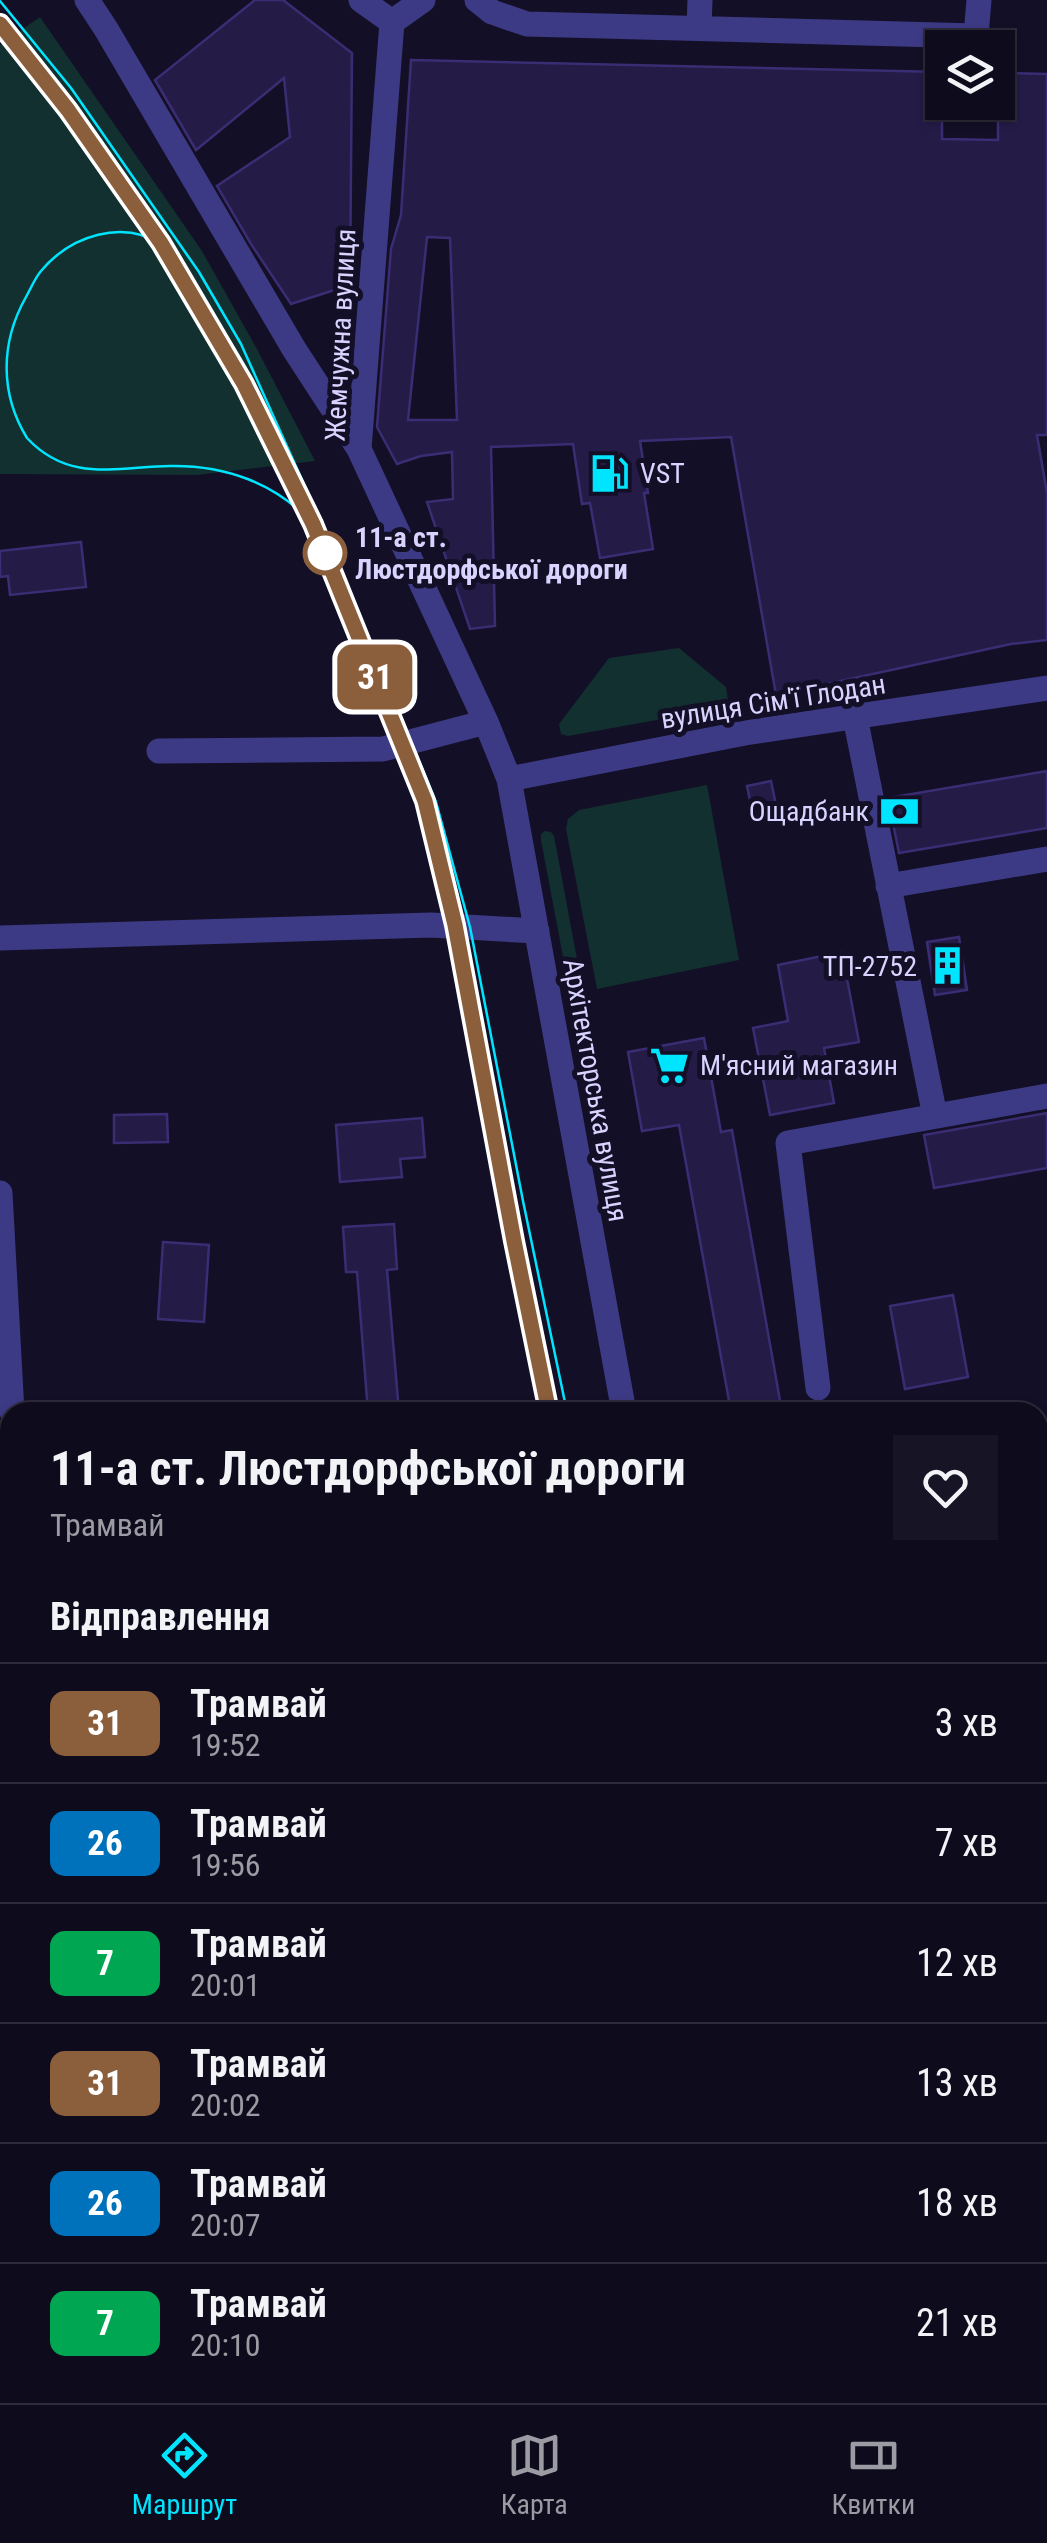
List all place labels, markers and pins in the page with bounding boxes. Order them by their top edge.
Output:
fuel station icon: VST [589,452,631,494]
place label: VST [640,457,685,490]
place label: 11-а ст. Люстдорфської дороги [355,521,628,586]
marker: 11-а ст. Люстдорфської дороги [304,532,346,574]
bank icon: Ощадбанк [878,790,920,832]
place label: Ощадбанк [749,795,869,828]
building icon: ТП-2752 [926,945,968,987]
place label: ТП-2752 [823,950,917,983]
supermarket icon: М'ясний магазин [649,1044,691,1086]
place label: М'ясний магазин [700,1049,898,1082]

